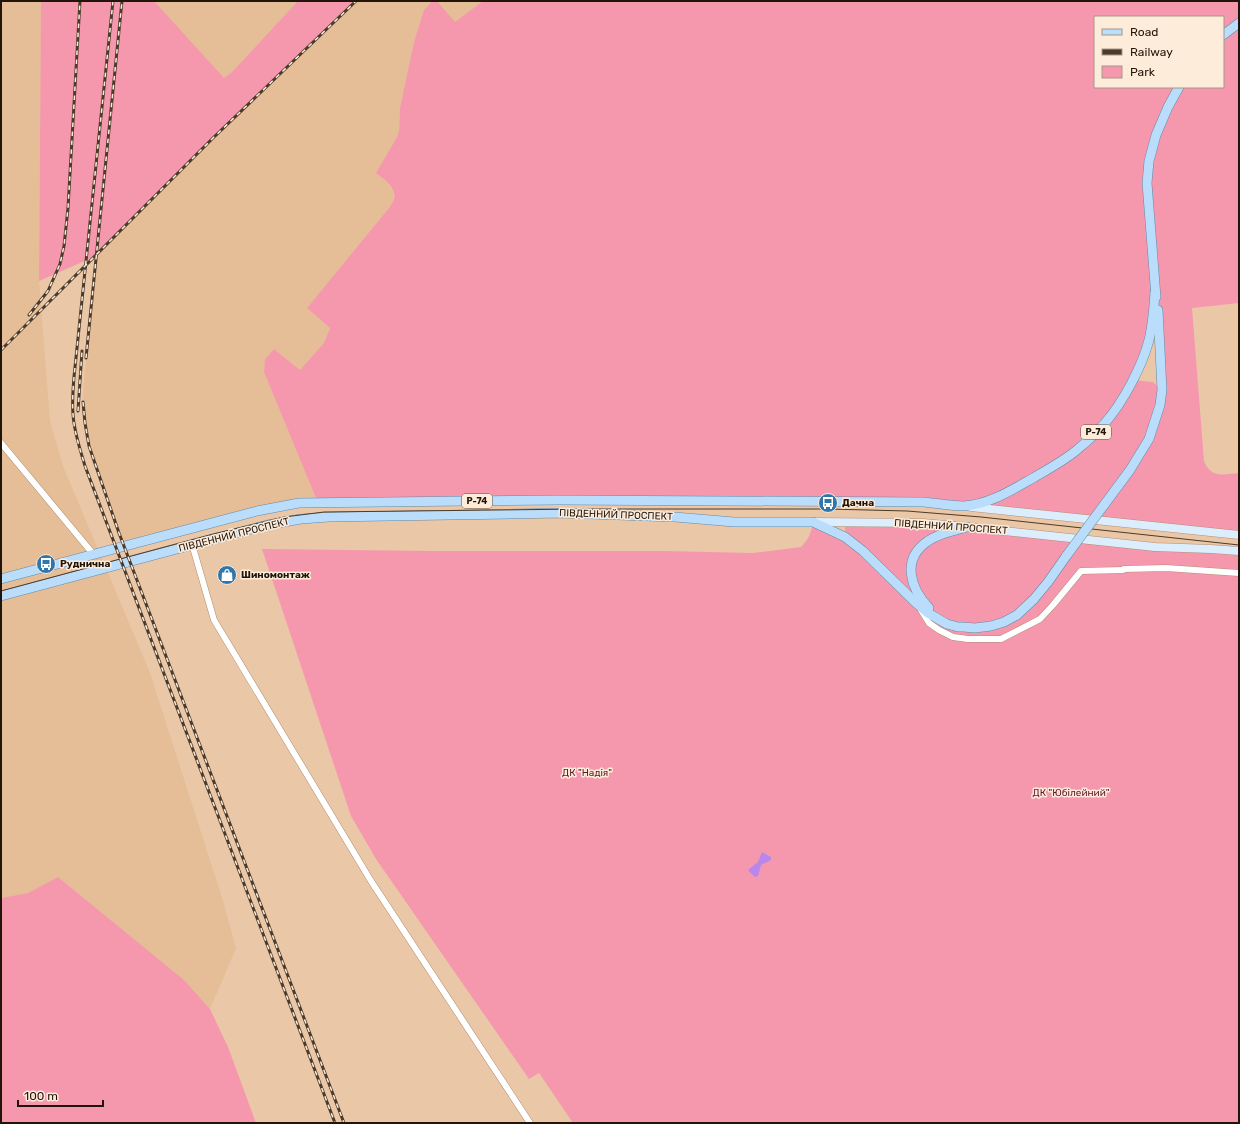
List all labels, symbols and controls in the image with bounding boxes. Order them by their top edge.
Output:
legend [1094,16,1224,88]
text: Road [1130,25,1158,39]
text: Railway [1130,45,1173,59]
text: Park [1130,65,1156,79]
road number: Р-74 [1081,425,1111,439]
bus stop icon: Дачна [817,492,839,514]
road number: Р-74 [462,494,492,508]
place label: Дачна [842,497,874,509]
street label: ПІВДЕННИЙ ПРОСПЕКТ [559,507,673,523]
street label: ПІВДЕННИЙ ПРОСПЕКТ [177,515,291,555]
street label: ПІВДЕННИЙ ПРОСПЕКТ [894,517,1008,537]
bus stop icon: Руднична [35,553,57,575]
place label: Руднична [60,558,110,570]
shop icon: Шиномонтаж [216,564,238,586]
place label: Шиномонтаж [241,569,310,581]
park label: ДК "Надія" [562,767,612,779]
park label: ДК "Юбілейний" [1033,787,1110,799]
scale bar [18,1082,103,1108]
text: 100 m [24,1089,58,1103]

